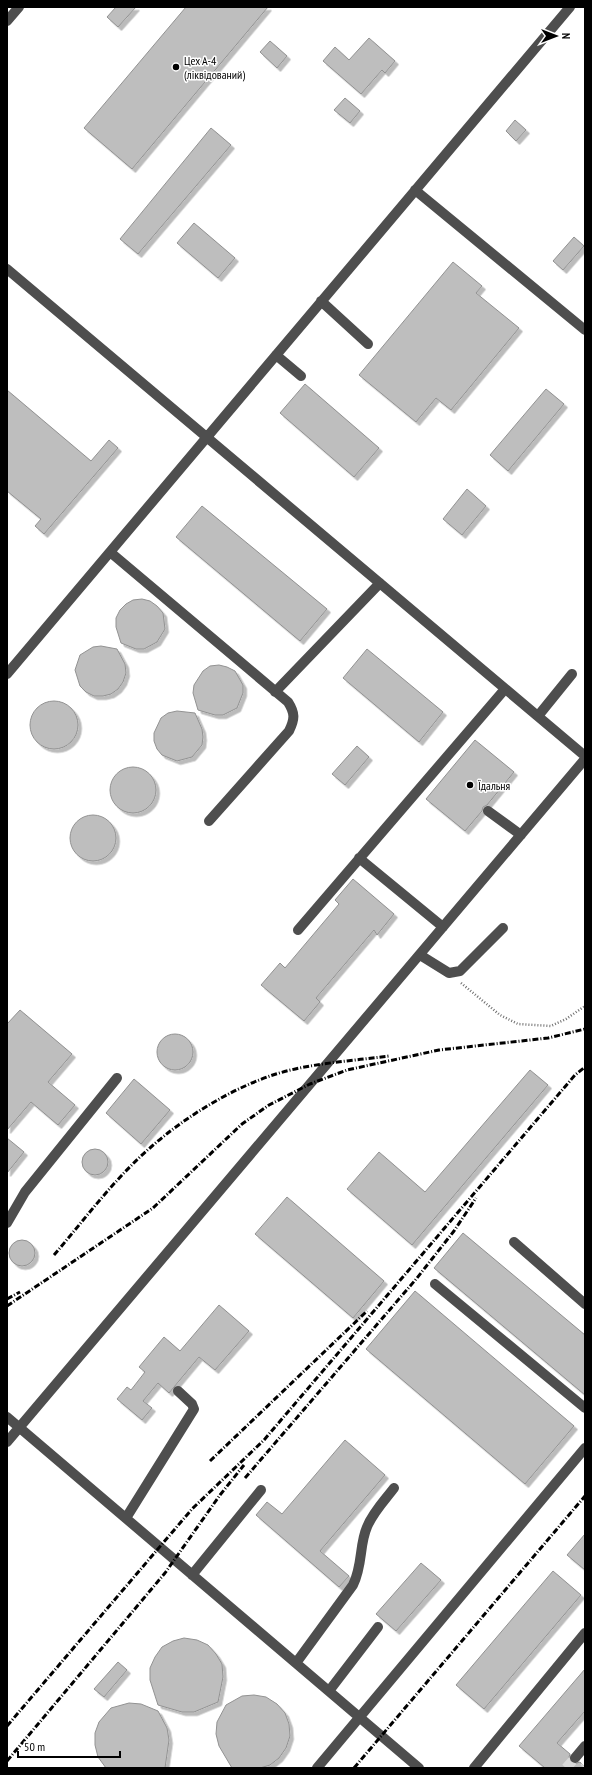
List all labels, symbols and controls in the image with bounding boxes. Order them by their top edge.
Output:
north arrow [536,16,576,56]
text: N [559,33,573,39]
place label: Цех А-4 (ліквідований) [184,53,245,82]
marker: Цех А-4 (ліквідований) [171,62,181,72]
place label: Їдальня [478,778,511,793]
marker: Їдальня [465,780,475,790]
scale bar [18,1733,120,1759]
text: 50 m [24,1739,45,1754]

